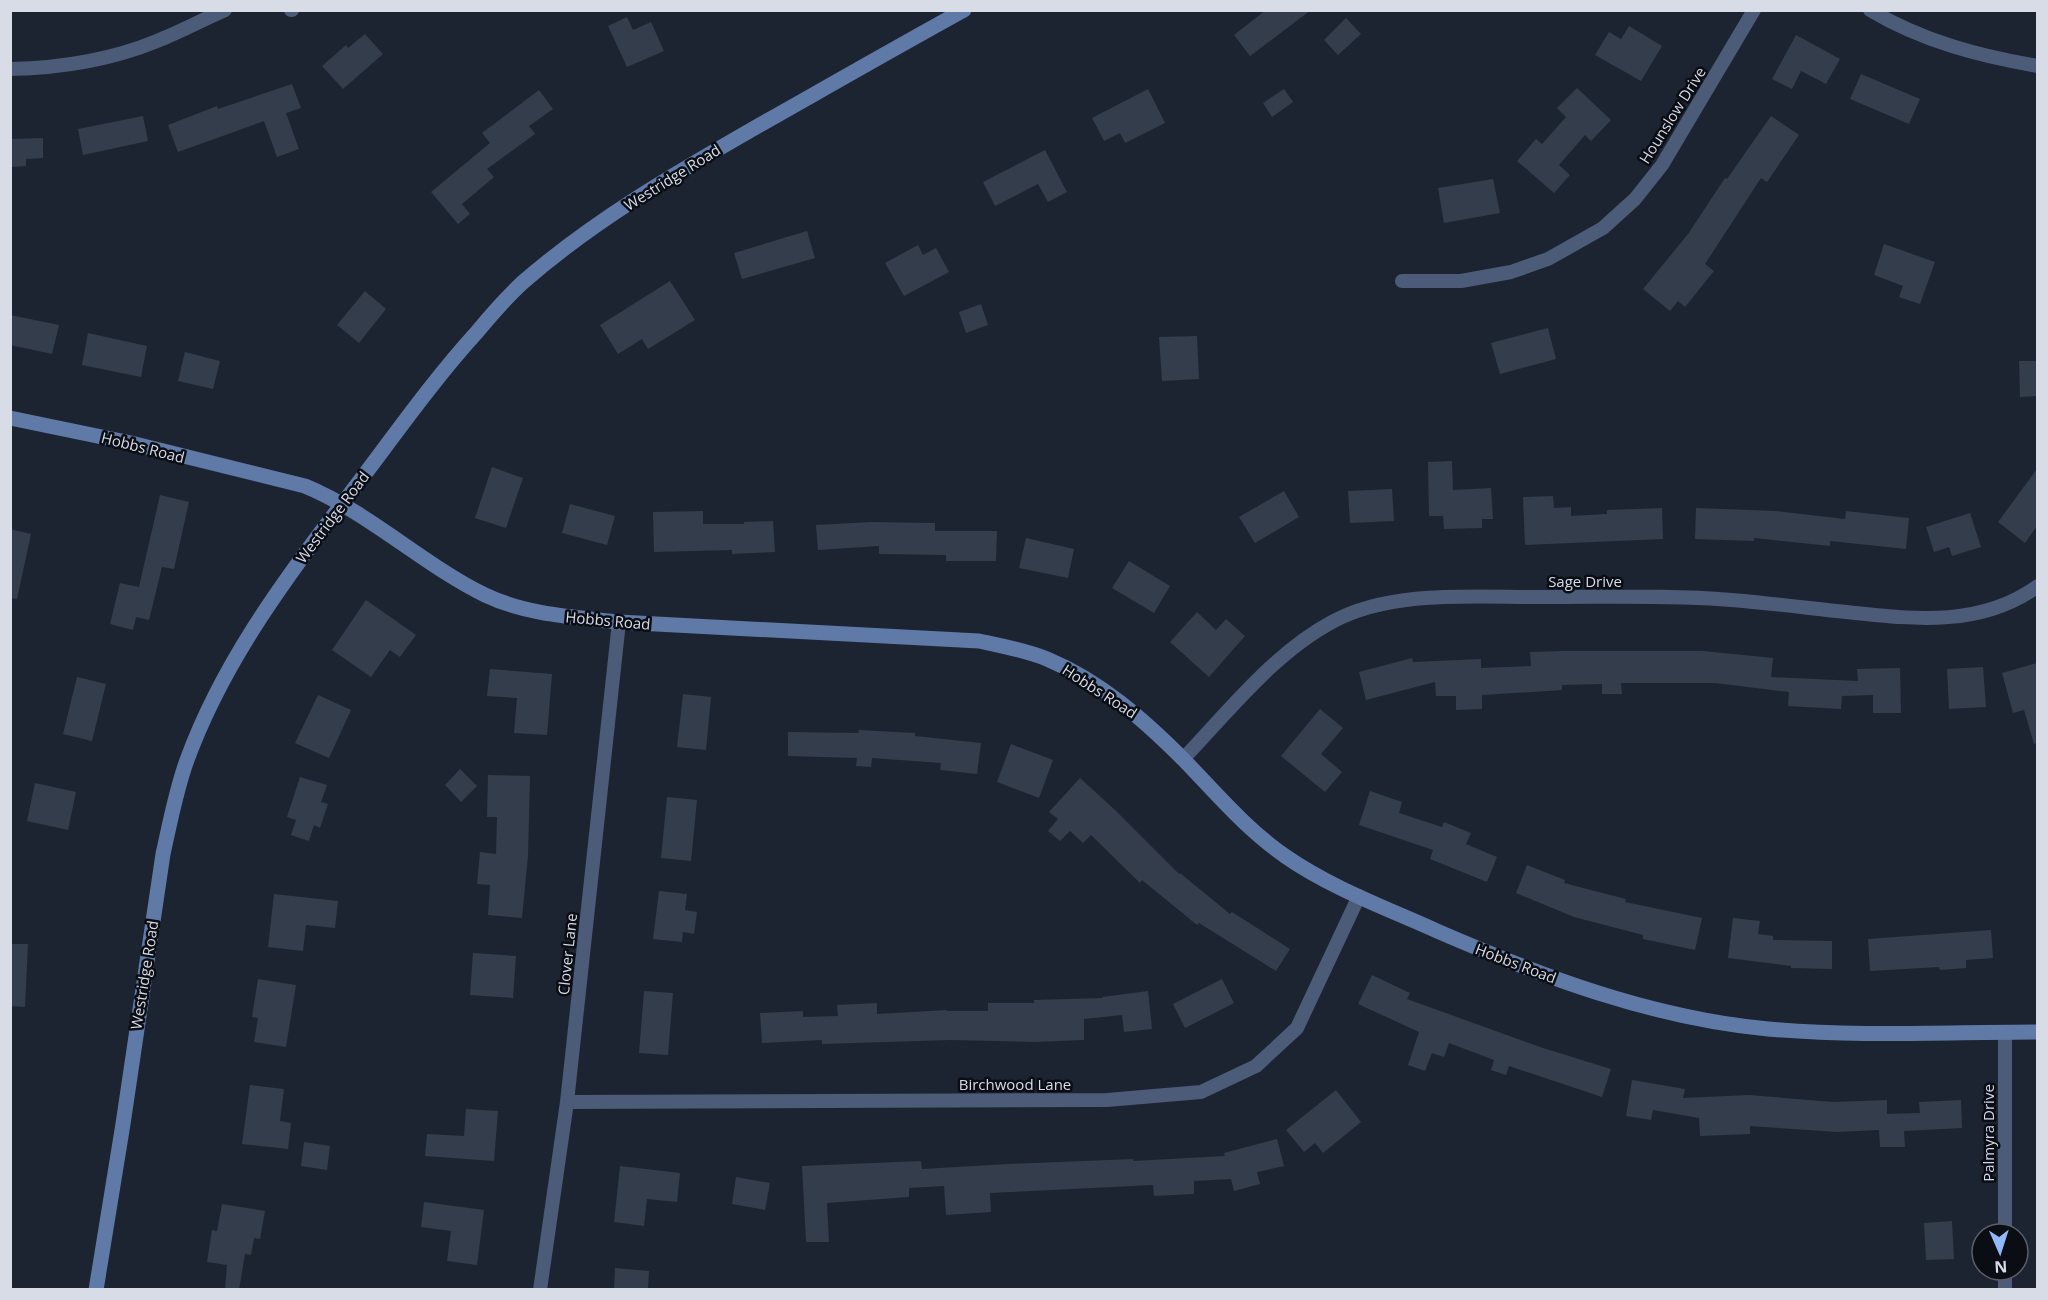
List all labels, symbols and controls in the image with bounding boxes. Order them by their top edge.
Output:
street label: Hounslow Drive [1634,63,1710,167]
street label: Westridge Road [620,139,724,215]
street label: Hobbs Road [99,427,187,467]
street label: Westridge Road [291,467,373,567]
street label: Sage Drive [1548,571,1622,591]
street label: Hobbs Road [565,606,651,634]
street label: Hobbs Road [1059,659,1141,723]
street label: Clover Lane [553,912,581,996]
street label: Westridge Road [126,919,162,1031]
street label: Hobbs Road [1473,938,1559,988]
street label: Birchwood Lane [959,1074,1071,1094]
street label: Palmyra Drive [1978,1084,1998,1182]
north arrow [1970,1222,2030,1282]
text: N [1994,1256,2008,1278]

